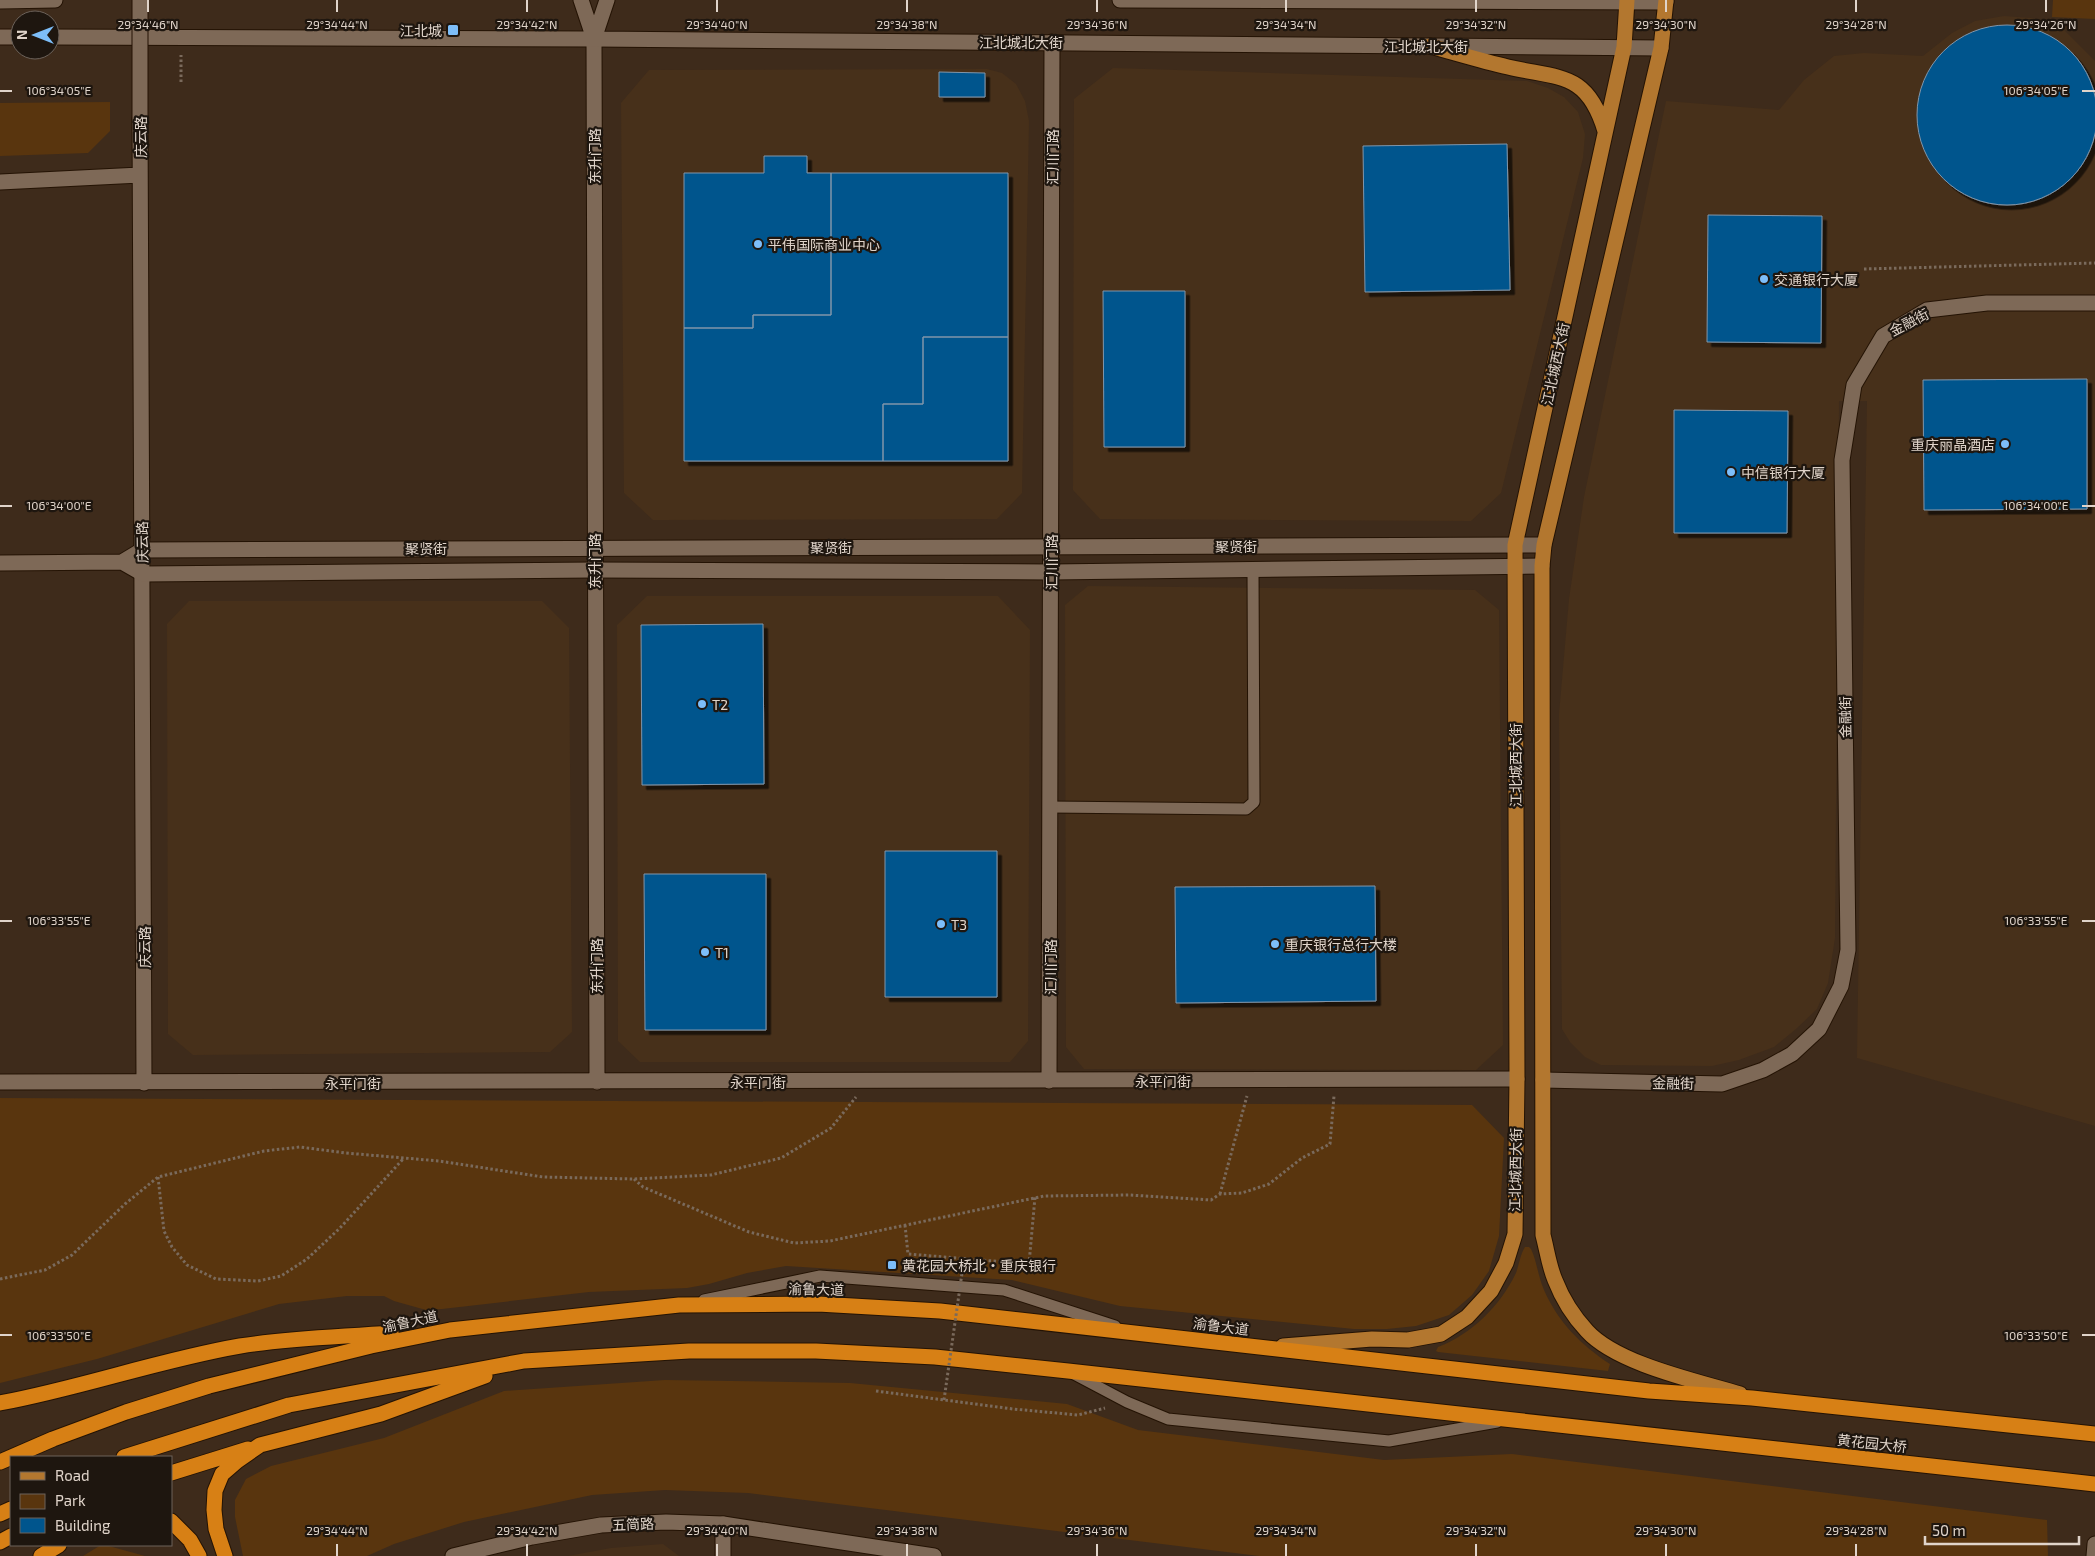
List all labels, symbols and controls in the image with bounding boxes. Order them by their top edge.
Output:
north arrow [10,10,60,60]
text: 29°34'46"N [117,17,179,31]
text: 29°34'44"N [306,17,368,31]
text: 29°34'42"N [496,17,558,31]
text: 29°34'40"N [686,17,748,31]
text: 29°34'38"N [876,17,938,31]
text: 29°34'36"N [1067,17,1127,31]
text: 29°34'34"N [1255,17,1317,31]
text: 29°34'32"N [1446,17,1506,31]
text: 29°34'30"N [1635,17,1697,31]
text: 29°34'28"N [1825,17,1887,31]
text: 29°34'26"N [2016,17,2076,31]
place label: 江北城 [400,22,442,39]
marker: 江北城 [446,23,460,37]
text: N [13,30,30,40]
street label: 江北城北大街 [979,34,1063,51]
street label: 江北城北大街 [1384,38,1468,55]
text: 106°34'05"E [27,83,91,97]
text: 106°34'05"E [2004,83,2068,97]
street label: 庆云路 [132,116,149,158]
street label: 东升门路 [586,128,603,184]
street label: 汇川门路 [1044,129,1061,185]
place label: 平伟国际商业中心 [768,236,880,253]
marker: 平伟国际商业中心 [752,238,764,250]
place label: 交通银行大厦 [1774,271,1858,288]
marker: 交通银行大厦 [1758,273,1770,285]
street label: 金融街 [1886,305,1932,339]
street label: 江北城西大街 [1538,321,1572,407]
place label: 重庆丽晶酒店 [1911,436,1995,453]
marker: 重庆丽晶酒店 [1999,438,2011,450]
place label: 中信银行大厦 [1741,464,1825,481]
marker: 中信银行大厦 [1725,466,1737,478]
text: 106°34'00"E [26,498,92,512]
text: 106°34'00"E [2003,498,2069,512]
street label: 庆云路 [133,521,151,563]
street label: 东升门路 [586,533,603,589]
street label: 汇川门路 [1043,534,1060,590]
street label: 聚贤街 [1215,538,1257,555]
street label: 聚贤街 [810,539,852,556]
street label: 聚贤街 [405,540,447,557]
place label: T2 [712,696,728,713]
street label: 金融街 [1836,696,1854,738]
marker: T2 [696,698,708,710]
street label: 江北城西大街 [1507,723,1524,807]
text: 106°33'55"E [28,913,91,927]
text: 106°33'55"E [2005,913,2068,927]
place label: T3 [951,916,967,933]
marker: T3 [935,918,947,930]
street label: 庆云路 [136,926,153,968]
place label: 重庆银行总行大楼 [1285,936,1397,953]
street label: 东升门路 [588,938,605,994]
marker: 重庆银行总行大楼 [1269,938,1281,950]
street label: 汇川门路 [1042,939,1059,995]
place label: T1 [715,944,729,961]
marker: T1 [699,946,711,958]
street label: 永平门街 [1135,1073,1191,1090]
street label: 永平门街 [730,1074,786,1091]
street label: 金融街 [1652,1074,1694,1092]
street label: 永平门街 [325,1075,381,1092]
street label: 江北城西大街 [1506,1128,1524,1212]
place label: 黄花园大桥北‧重庆银行 [902,1257,1056,1274]
marker: 黄花园大桥北‧重庆银行 [886,1259,898,1271]
street label: 渝鲁大道 [788,1280,844,1298]
street label: 渝鲁大道 [381,1307,439,1335]
street label: 渝鲁大道 [1192,1314,1250,1338]
text: 106°33'50"E [27,1328,91,1342]
text: 106°33'50"E [2004,1328,2068,1342]
street label: 黄花园大桥 [1836,1431,1908,1455]
legend [10,1456,172,1546]
text: Road [55,1466,90,1484]
text: Park [55,1491,86,1509]
street label: 五简路 [612,1514,654,1534]
scale bar [1925,1514,2079,1546]
text: Building [55,1516,111,1534]
text: 50 m [1932,1521,1966,1539]
text: 29°34'44"N [306,1523,368,1537]
text: 29°34'42"N [496,1523,558,1537]
text: 29°34'40"N [686,1523,748,1537]
text: 29°34'38"N [876,1523,938,1537]
text: 29°34'36"N [1067,1523,1127,1537]
text: 29°34'34"N [1255,1523,1317,1537]
text: 29°34'32"N [1446,1523,1506,1537]
text: 29°34'30"N [1635,1523,1697,1537]
text: 29°34'28"N [1825,1523,1887,1537]

